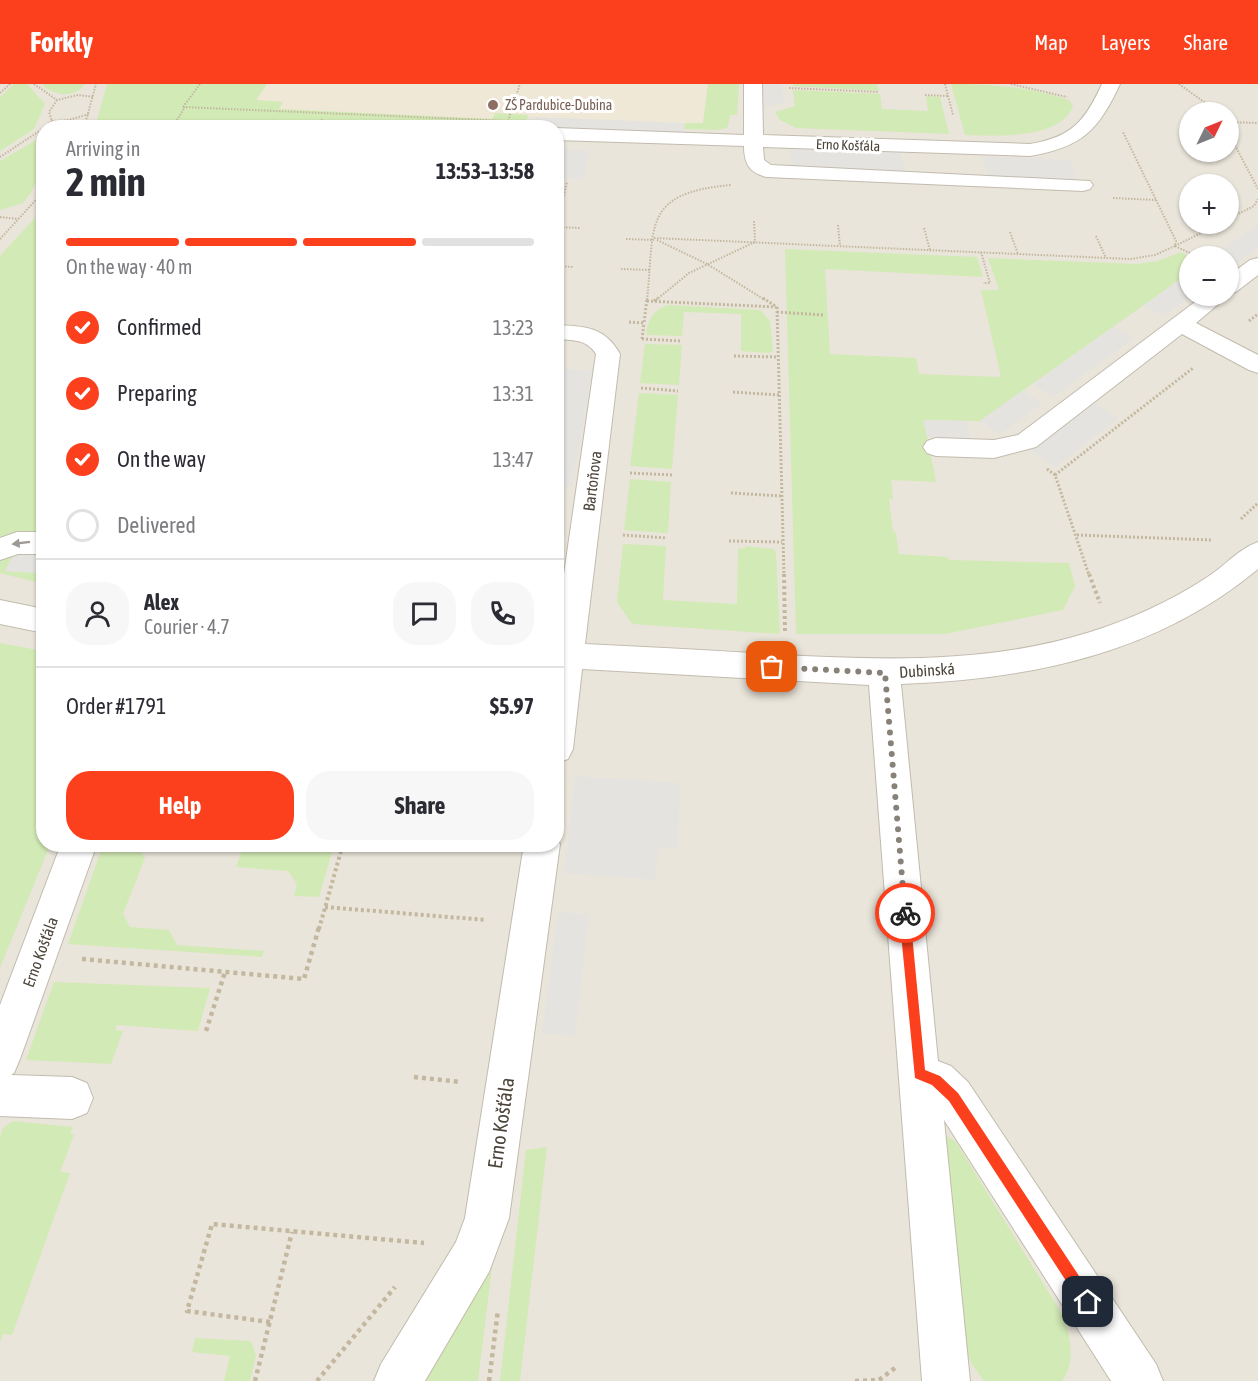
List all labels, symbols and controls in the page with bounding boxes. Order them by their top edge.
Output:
text: Forkly [30,26,93,58]
text: Map [1034,30,1068,54]
text: Layers [1101,30,1151,54]
text: Share [1184,30,1228,54]
place label: ZŠ Pardubice-Dubina [505,97,612,113]
marker: ZŠ Pardubice-Dubina [486,98,500,112]
north arrow [1179,102,1239,162]
map controls [1179,102,1239,306]
street label: Erno Košťála [816,136,880,154]
text: Arriving in [66,137,140,160]
text: 13:53–13:58 [436,158,534,184]
text: 2 min [66,160,146,204]
button: + [1179,174,1239,234]
button: − [1179,246,1239,306]
text: On the way · 40 m [66,255,192,278]
icon: check [66,311,99,344]
text: Confirmed [117,314,202,340]
text: 13:23 [493,316,534,339]
icon: check [66,377,99,410]
text: Preparing [117,380,197,406]
text: 13:31 [493,382,534,405]
icon: check [66,443,99,476]
text: On the way [117,446,206,472]
text: 13:47 [493,448,534,471]
street label: Bartoňova [579,450,605,512]
text: Delivered [117,512,196,538]
one-way arrow [12,538,31,548]
button: person [66,582,129,645]
button: chat [393,582,456,645]
button: phone [471,582,534,645]
text: Alex [144,589,179,615]
text: Courier · 4.7 [144,615,230,638]
pin [746,641,797,692]
icon: bag [755,650,788,683]
street label: Dubinská [899,659,955,681]
text: Order #1791 [66,693,166,719]
text: $5.97 [490,693,534,719]
button: Help [66,771,294,840]
button: Share [306,771,534,840]
courier [875,883,935,943]
icon: bike [889,897,922,930]
street label: Erno Košťála [19,914,61,990]
street label: Erno Košťála [483,1076,518,1170]
pin [1062,1276,1113,1327]
icon: home [1071,1285,1104,1318]

